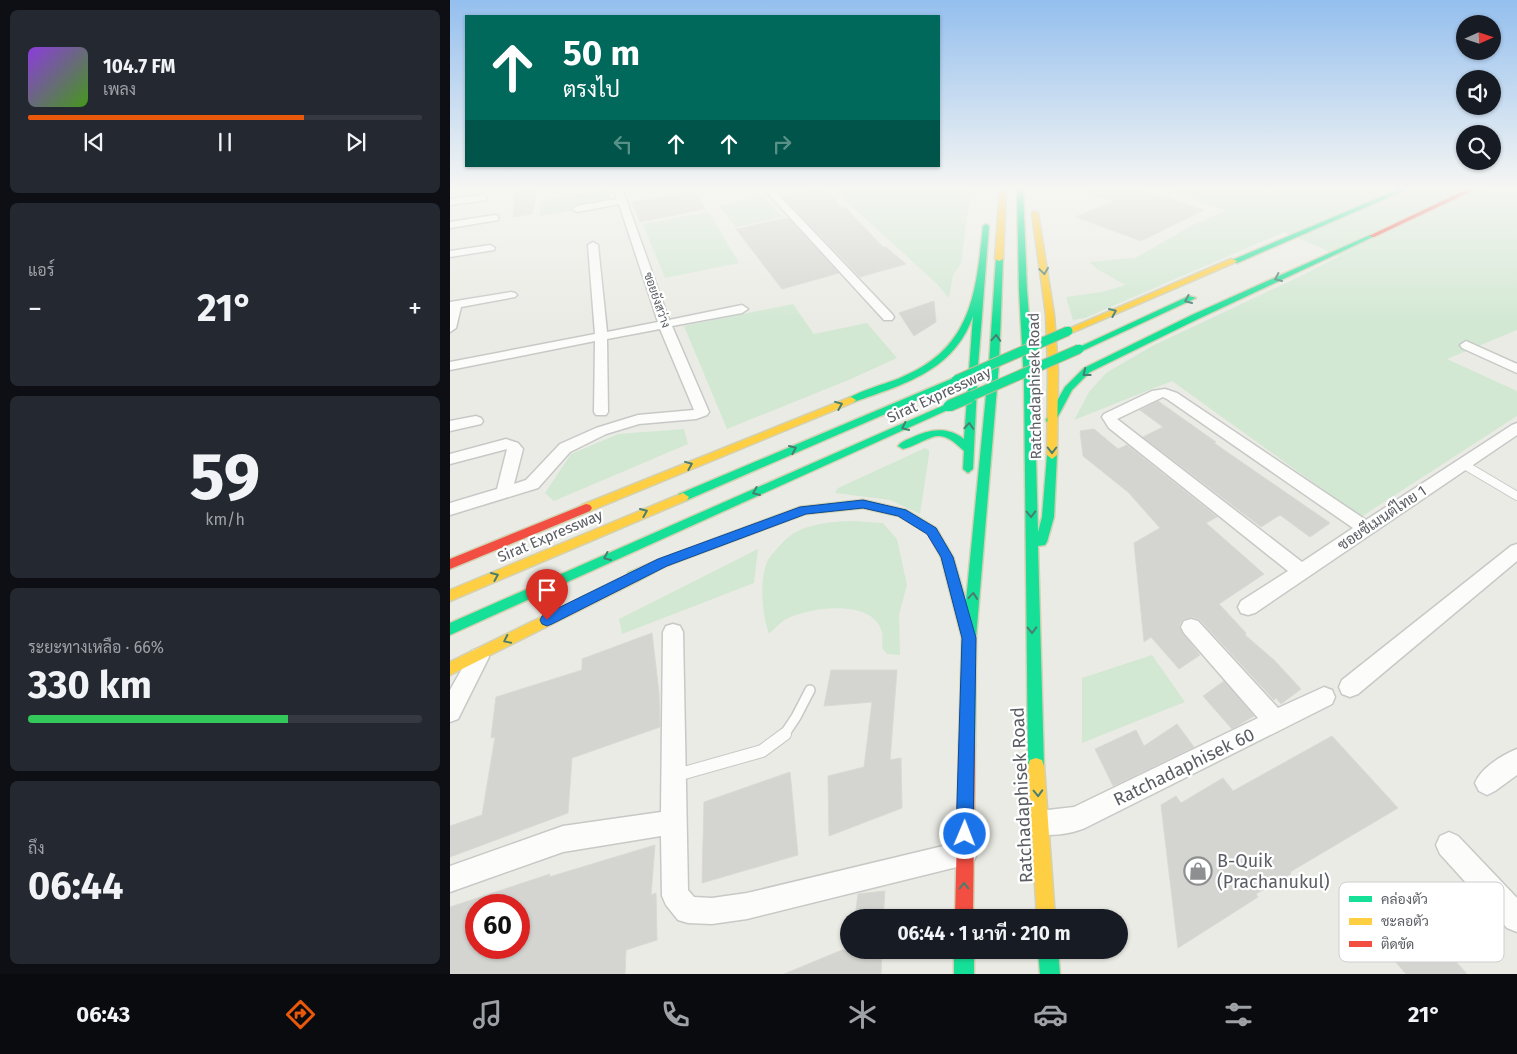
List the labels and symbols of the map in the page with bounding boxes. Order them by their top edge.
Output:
north arrow [1456,15,1501,60]
one-way arrow [1038,267,1049,275]
street label: ซอยยังสว่าง [641,270,673,330]
one-way arrow [1275,272,1284,282]
one-way arrow [1184,294,1193,305]
one-way arrow [1108,308,1117,319]
street label: Ratchadaphisek Road [1025,312,1045,460]
one-way arrow [991,333,1002,341]
street label: Sirat Expressway [884,363,994,427]
one-way arrow [1083,367,1092,375]
one-way arrow [834,401,842,411]
one-way arrow [901,421,910,431]
one-way arrow [964,421,975,429]
one-way arrow [788,444,797,455]
one-way arrow [1047,447,1057,455]
one-way arrow [684,461,693,472]
street label: ซอยซีเมนต์ไทย 1 [1334,481,1430,554]
one-way arrow [752,486,761,497]
street label: Sirat Expressway [495,505,606,566]
one-way arrow [639,508,648,519]
one-way arrow [1025,510,1036,518]
one-way arrow [603,550,612,561]
pin [526,569,568,620]
one-way arrow [490,572,498,582]
one-way arrow [967,591,978,599]
one-way arrow [1027,627,1038,635]
one-way arrow [503,634,512,644]
street label: Ratchadaphisek Road [1006,706,1038,884]
street label: Ratchadaphisek 60 [1110,723,1258,811]
one-way arrow [1032,789,1043,797]
position arrow [938,807,990,859]
place label: B-Quik (Prachanukul) [1217,850,1330,893]
shop icon: B-Quik (Prachanukul) [1183,856,1213,886]
one-way arrow [959,882,969,890]
legend [1339,882,1504,962]
text: คล่องตัว [1381,891,1428,908]
speed limit sign: 60 [465,894,530,959]
text: ชะลอตัว [1381,913,1429,930]
text: ติดขัด [1381,936,1414,953]

